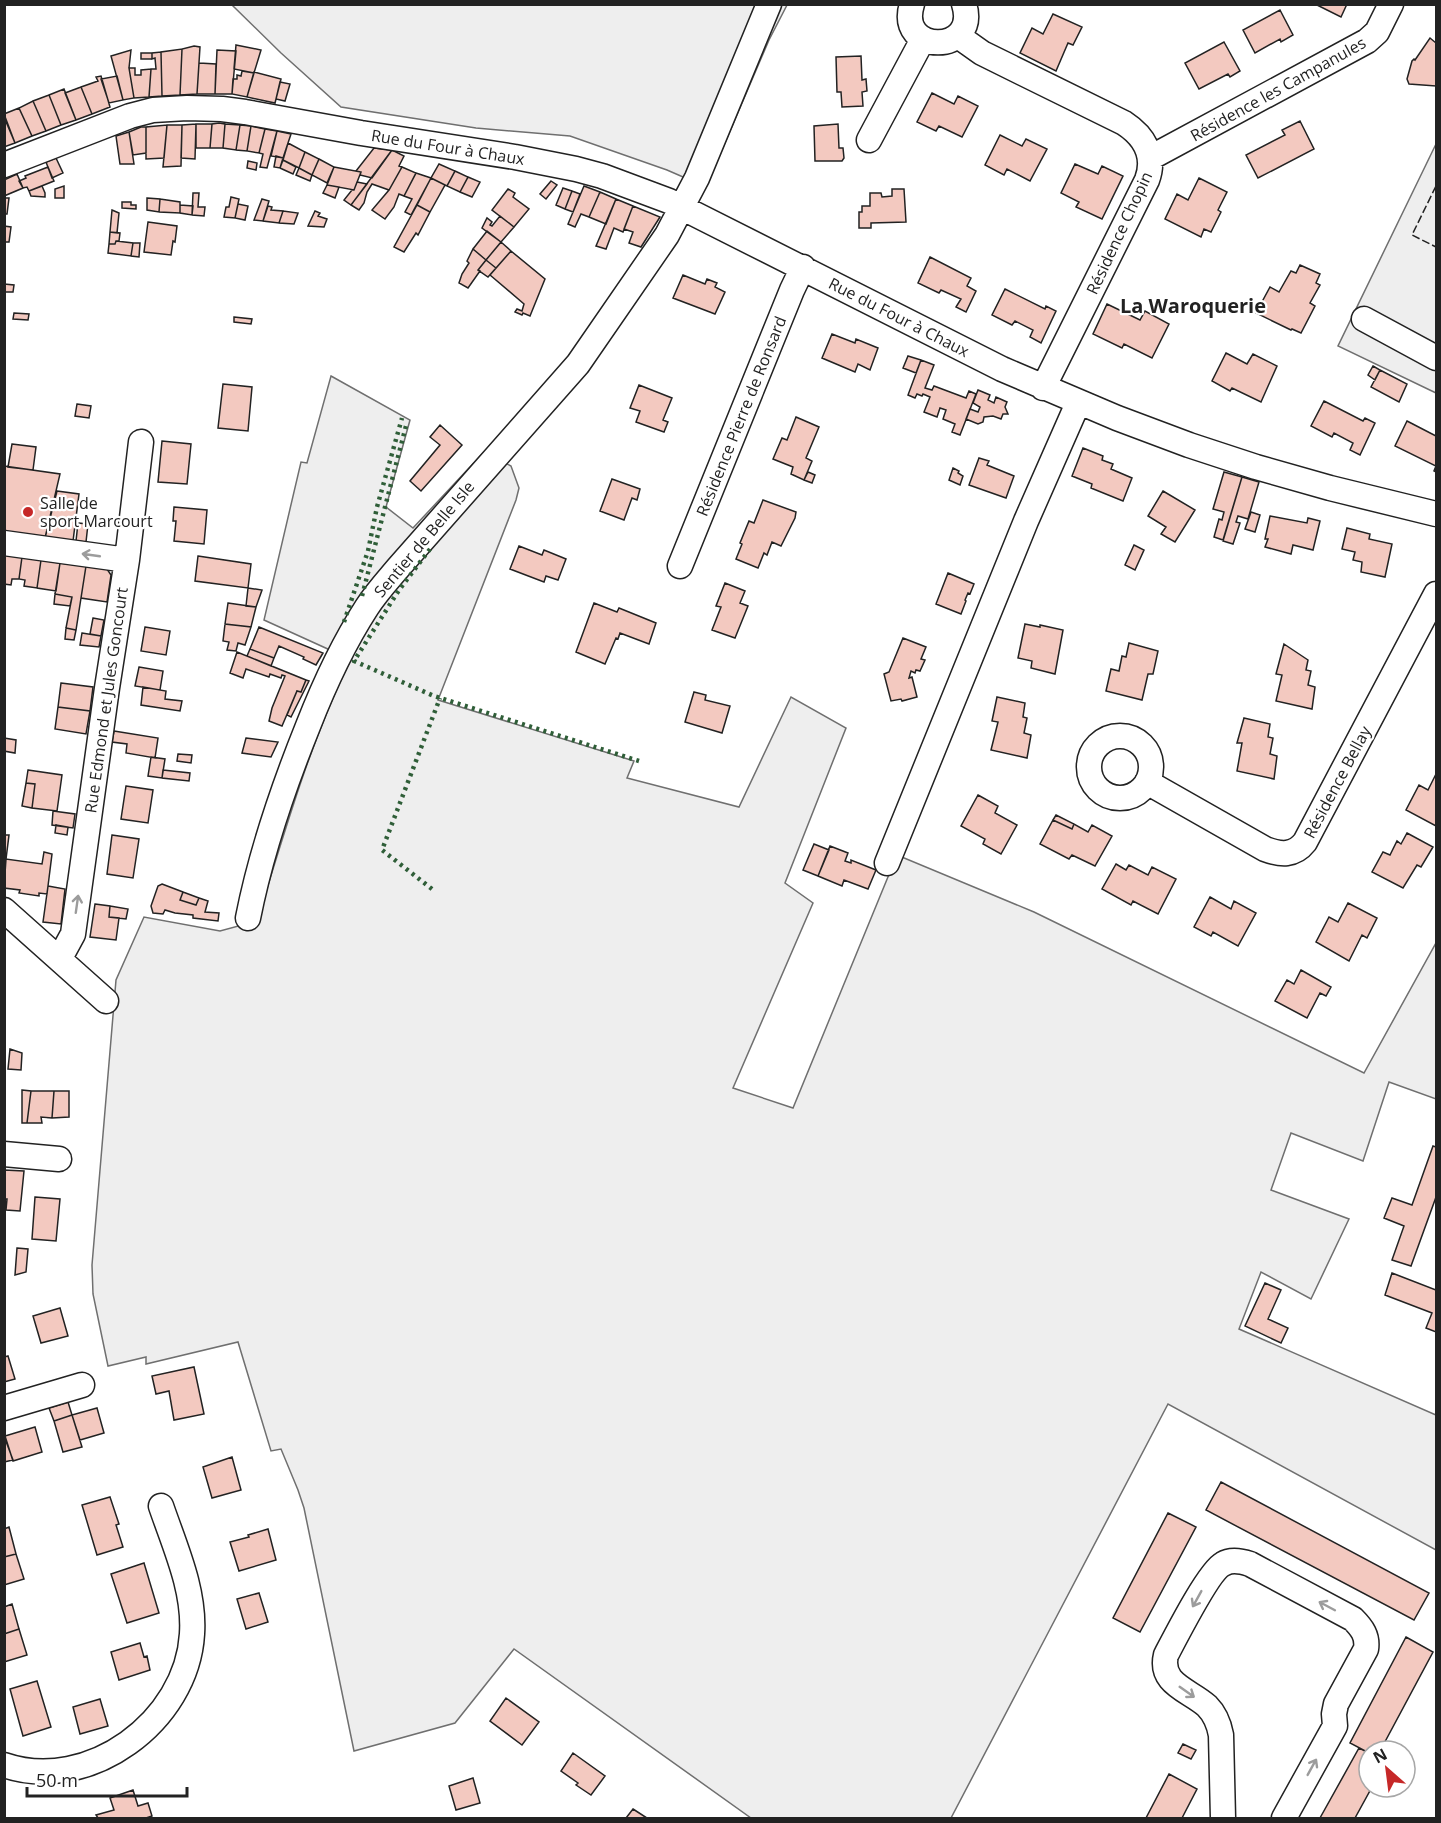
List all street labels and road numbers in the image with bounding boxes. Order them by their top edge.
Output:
street label: Résidence les Campanules [1186,32,1370,146]
street label: Rue du Four à Chaux [370,124,527,170]
street label: Résidence Chopin [1081,168,1157,298]
street label: Rue du Four à Chaux [825,272,974,362]
street label: Résidence Pierre de Ronsard [691,313,791,519]
street label: Sentier de Belle Isle [369,476,479,602]
street label: Rue Edmond et Jules Goncourt [79,585,133,814]
street label: Résidence Bellay [1298,721,1376,842]

